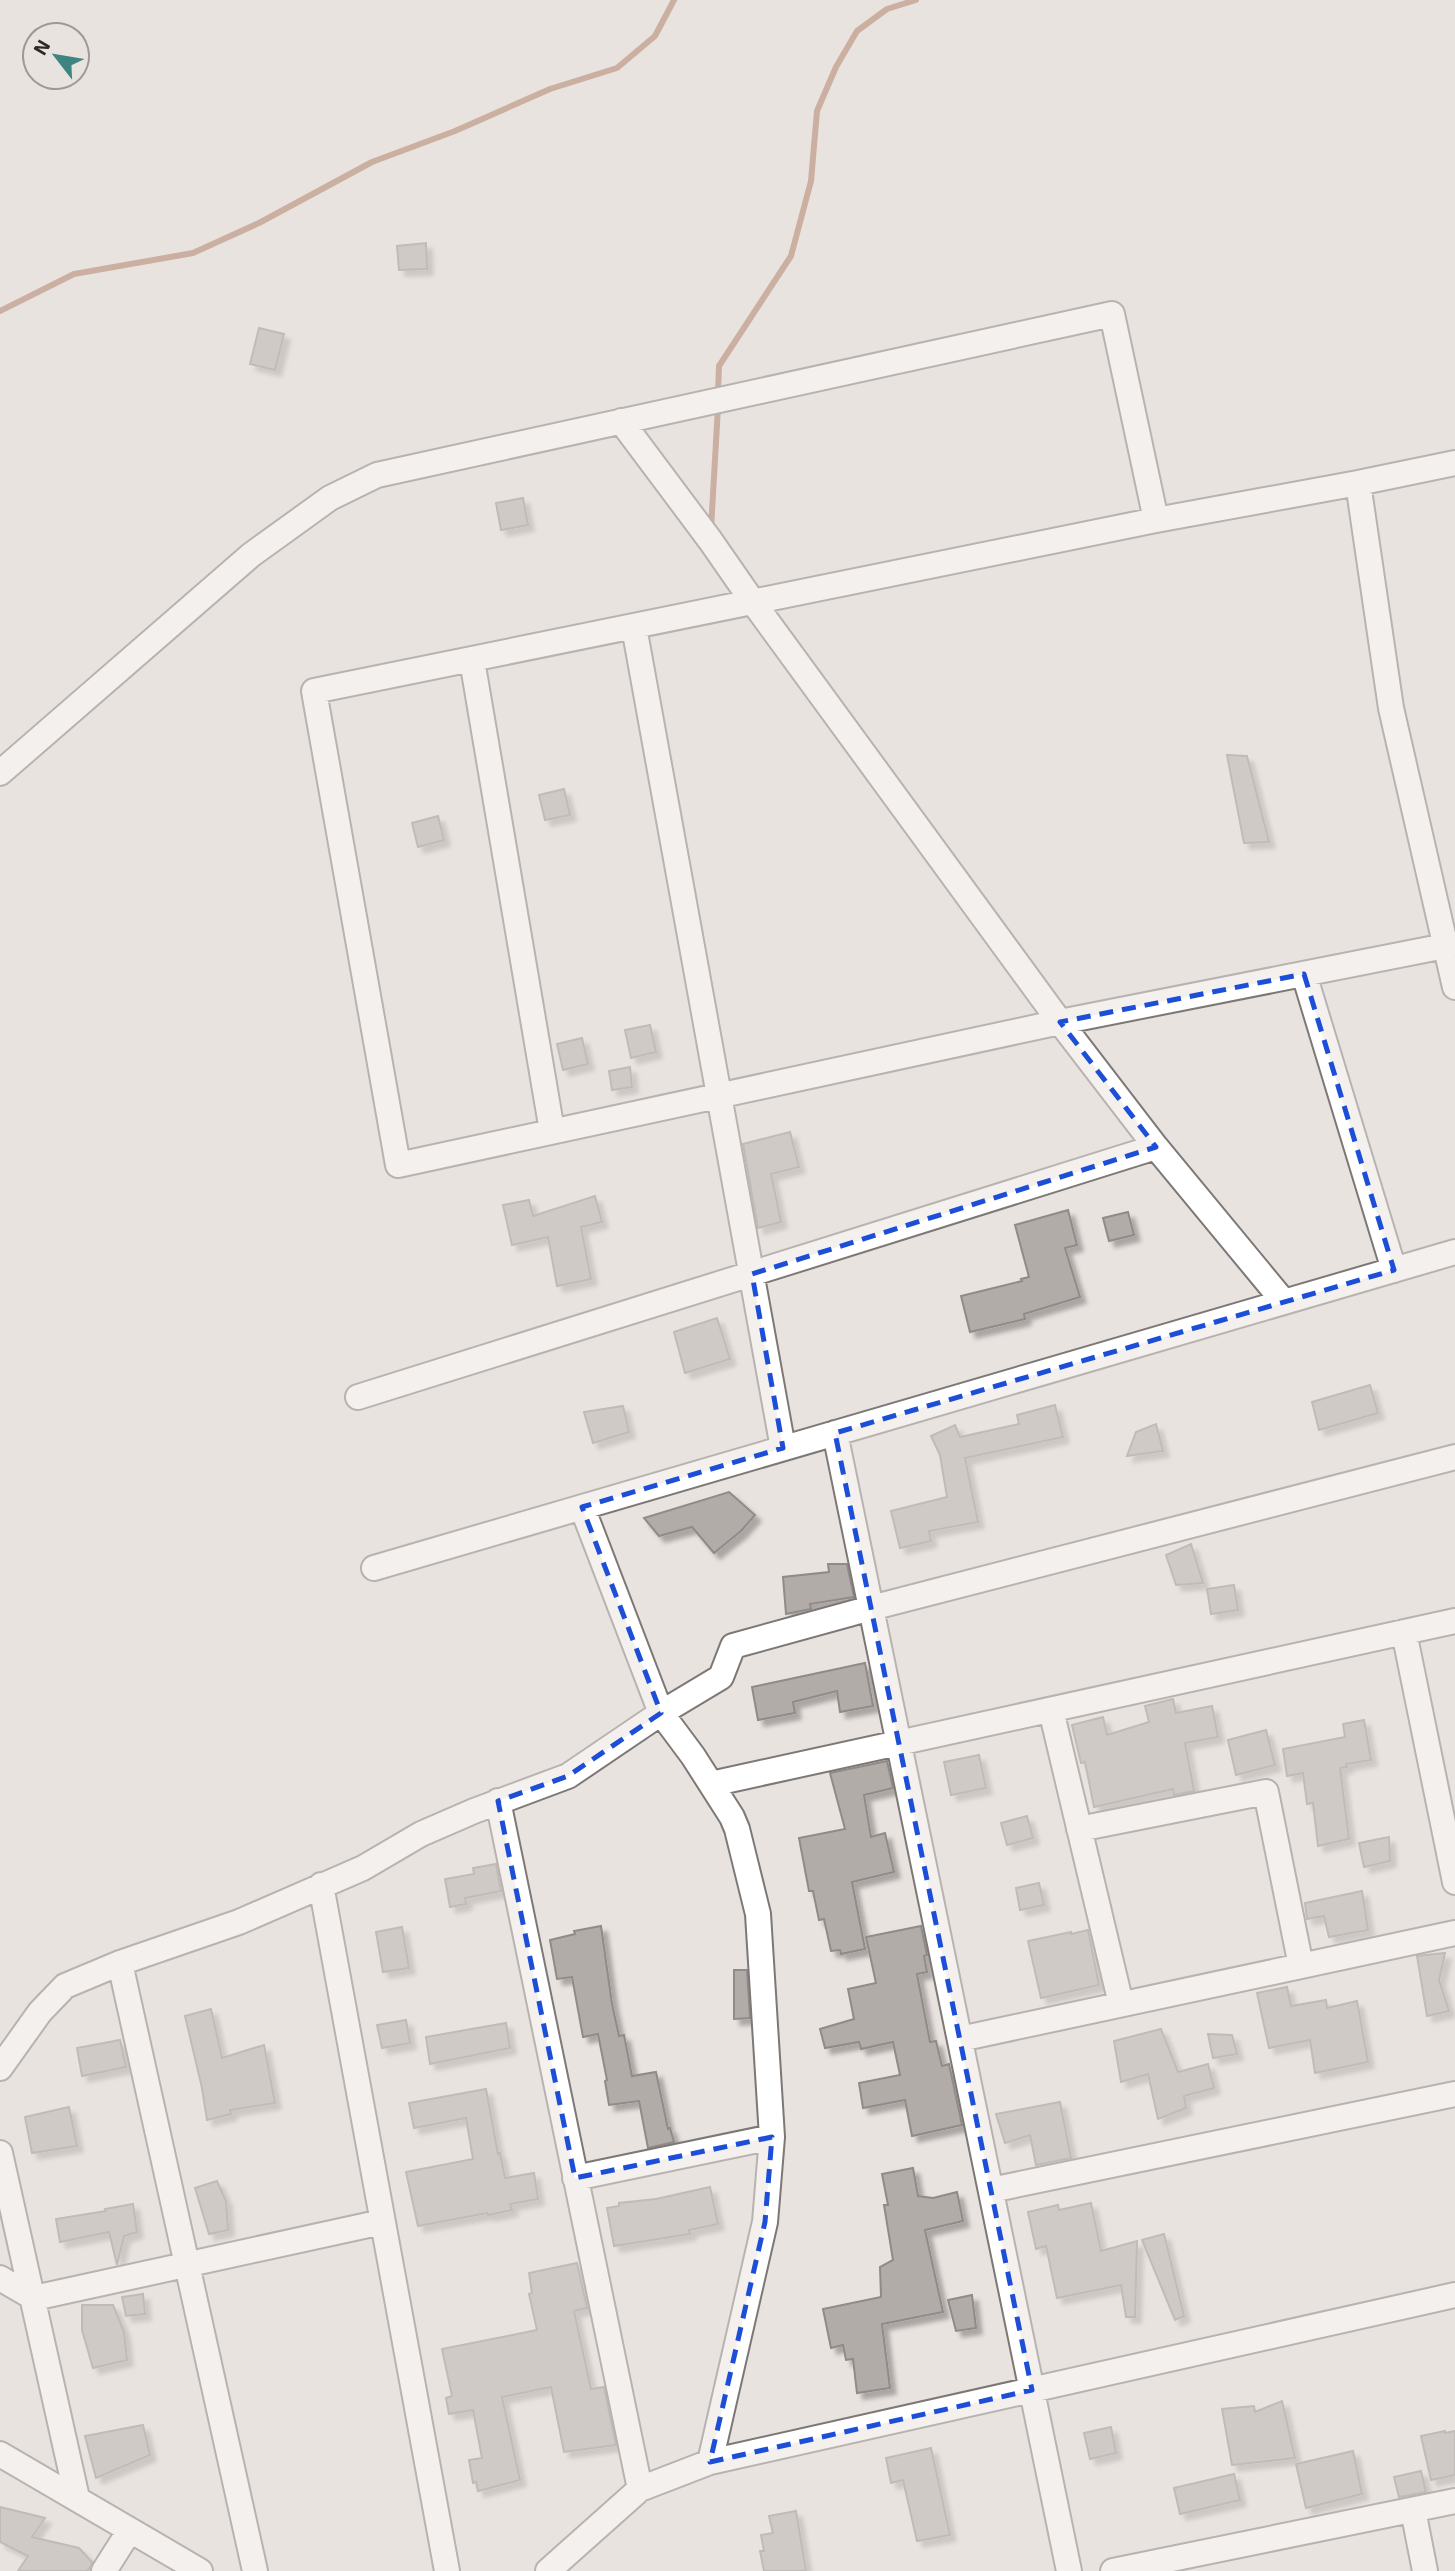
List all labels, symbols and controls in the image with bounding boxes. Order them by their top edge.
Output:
north arrow [21,21,91,91]
text: N [28,35,54,59]

